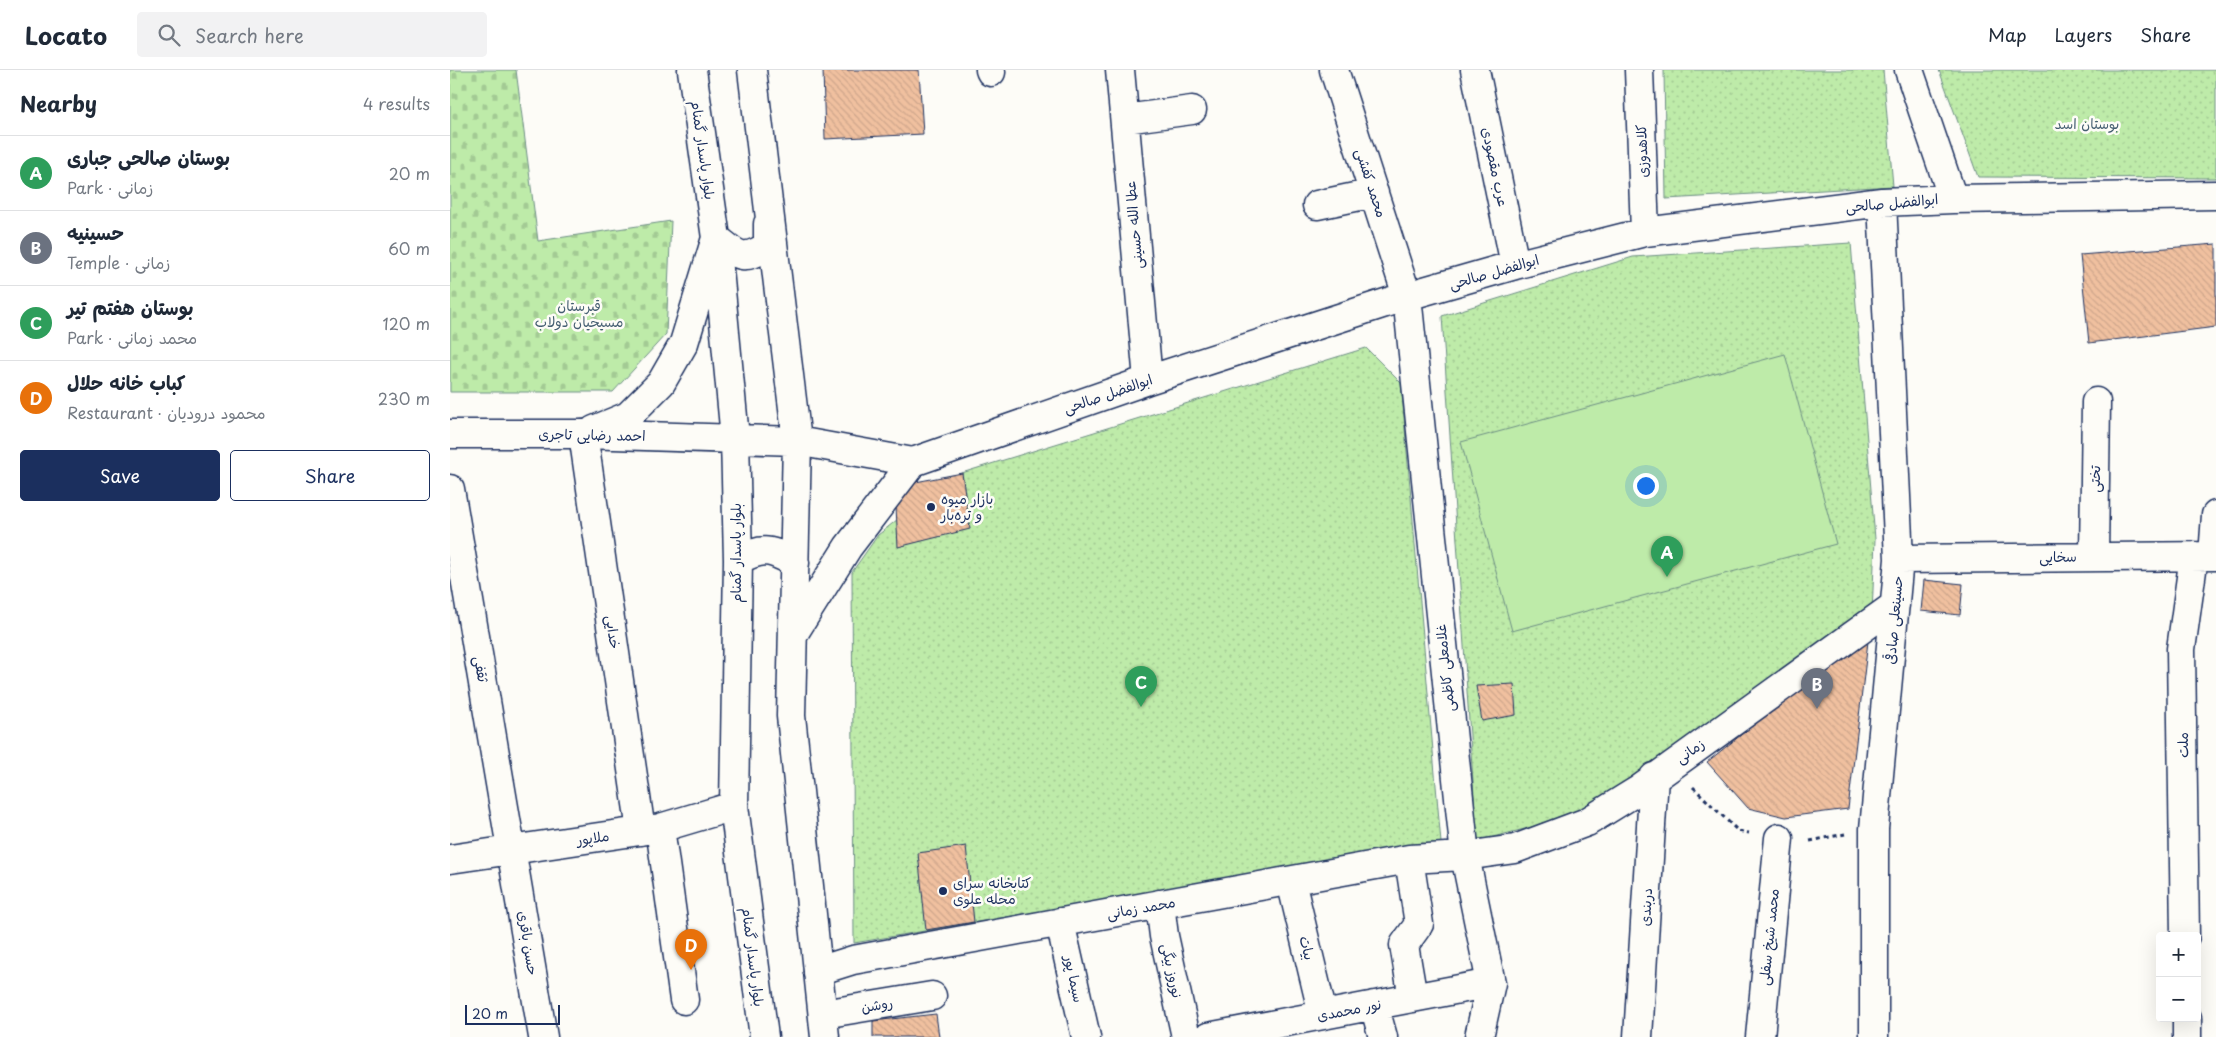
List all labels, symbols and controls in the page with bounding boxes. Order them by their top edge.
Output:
search box [137,12,487,57]
text: Locato [25,17,107,53]
icon: search [155,21,183,49]
text: Search here [195,21,304,49]
text: Map [1988,21,2027,48]
text: Layers [2055,21,2112,48]
text: Share [2140,21,2191,48]
text: Nearby [20,87,97,119]
text: 4 results [363,91,430,115]
street label: بلوار پاسدار گمنام [685,99,721,201]
park label: بوستان اسد [2055,113,2119,134]
street label: کلاهدوزی [1630,124,1653,178]
street label: عرب مقصودی [1477,125,1514,209]
text: بوستان صالحی جباری [67,143,230,171]
street label: محمد کفشی [1350,146,1393,220]
text: A [30,161,42,185]
text: 20 m [389,161,430,185]
text: Park · زمانی [67,175,153,199]
street label: عطا الله حسینی [1119,180,1148,270]
street label: ابوالفضل صالحی [1845,188,1939,217]
text: حسینیه [67,218,124,246]
text: B [31,236,41,260]
text: 60 m [388,236,430,260]
street label: ابوالفضل صالحی [1446,249,1541,294]
text: Temple · زمانی [67,250,170,274]
text: بوستان هفتم تیر [67,293,193,321]
park label: قبرستان مسیحیان دولاب [535,295,623,332]
text: C [30,311,42,335]
text: 120 m [383,311,430,335]
text: Park · محمد زمانی [67,325,197,349]
text: کباب خانه حلال [67,368,185,396]
street label: ابوالفضل صالحی [1060,368,1155,419]
text: D [30,386,42,410]
text: 230 m [378,386,430,410]
text: Restaurant · محمود درودیان [67,400,266,424]
street label: احمد رضایی تاجری [538,423,646,446]
button: Save [20,450,220,501]
button: Share [230,450,430,501]
street label: تختی [2084,464,2105,493]
your location [1633,473,1659,499]
place label: بازار میوه و تره‌بار [940,488,993,525]
marker: بازار میوه و تره‌بار [925,501,937,513]
street label: بلوار پاسدار گمنام [725,503,747,603]
pin: A [1651,536,1683,577]
street label: سخایی [2039,546,2077,567]
street label: حسینعلی صادقی [1879,575,1908,665]
street label: خدایی [601,614,626,650]
street label: غلامعلی کاظمی [1429,623,1460,713]
street label: ثقفی [469,654,494,684]
pin: C [1125,666,1157,707]
pin: B [1801,668,1833,709]
street label: ملت [2172,732,2193,758]
street label: زمانی [1671,733,1709,768]
street label: ملاپور [574,825,610,850]
place label: کتابخانه سرای محله علوی [953,872,1031,909]
marker: کتابخانه سرای محله علوی [937,885,949,897]
street label: دربندی [1634,887,1657,927]
street label: محمد شیخ سفلی [1753,887,1784,987]
street label: محمد زمانی [1105,891,1177,924]
street label: بلوار پاسدار گمنام [736,906,770,1008]
street label: حسن باقری [513,909,544,977]
pin: D [675,929,707,970]
map controls [2156,932,2201,1022]
button: + [2156,932,2201,977]
street label: بیات [1294,934,1321,962]
street label: نوروز بیگی [1156,941,1189,1000]
street label: سیما پور [1059,952,1090,1004]
button: − [2156,977,2201,1022]
street label: روشن [860,992,894,1017]
street label: نور محمدی [1315,993,1383,1026]
scale bar [465,1002,560,1025]
text: 20 m [472,1003,508,1024]

